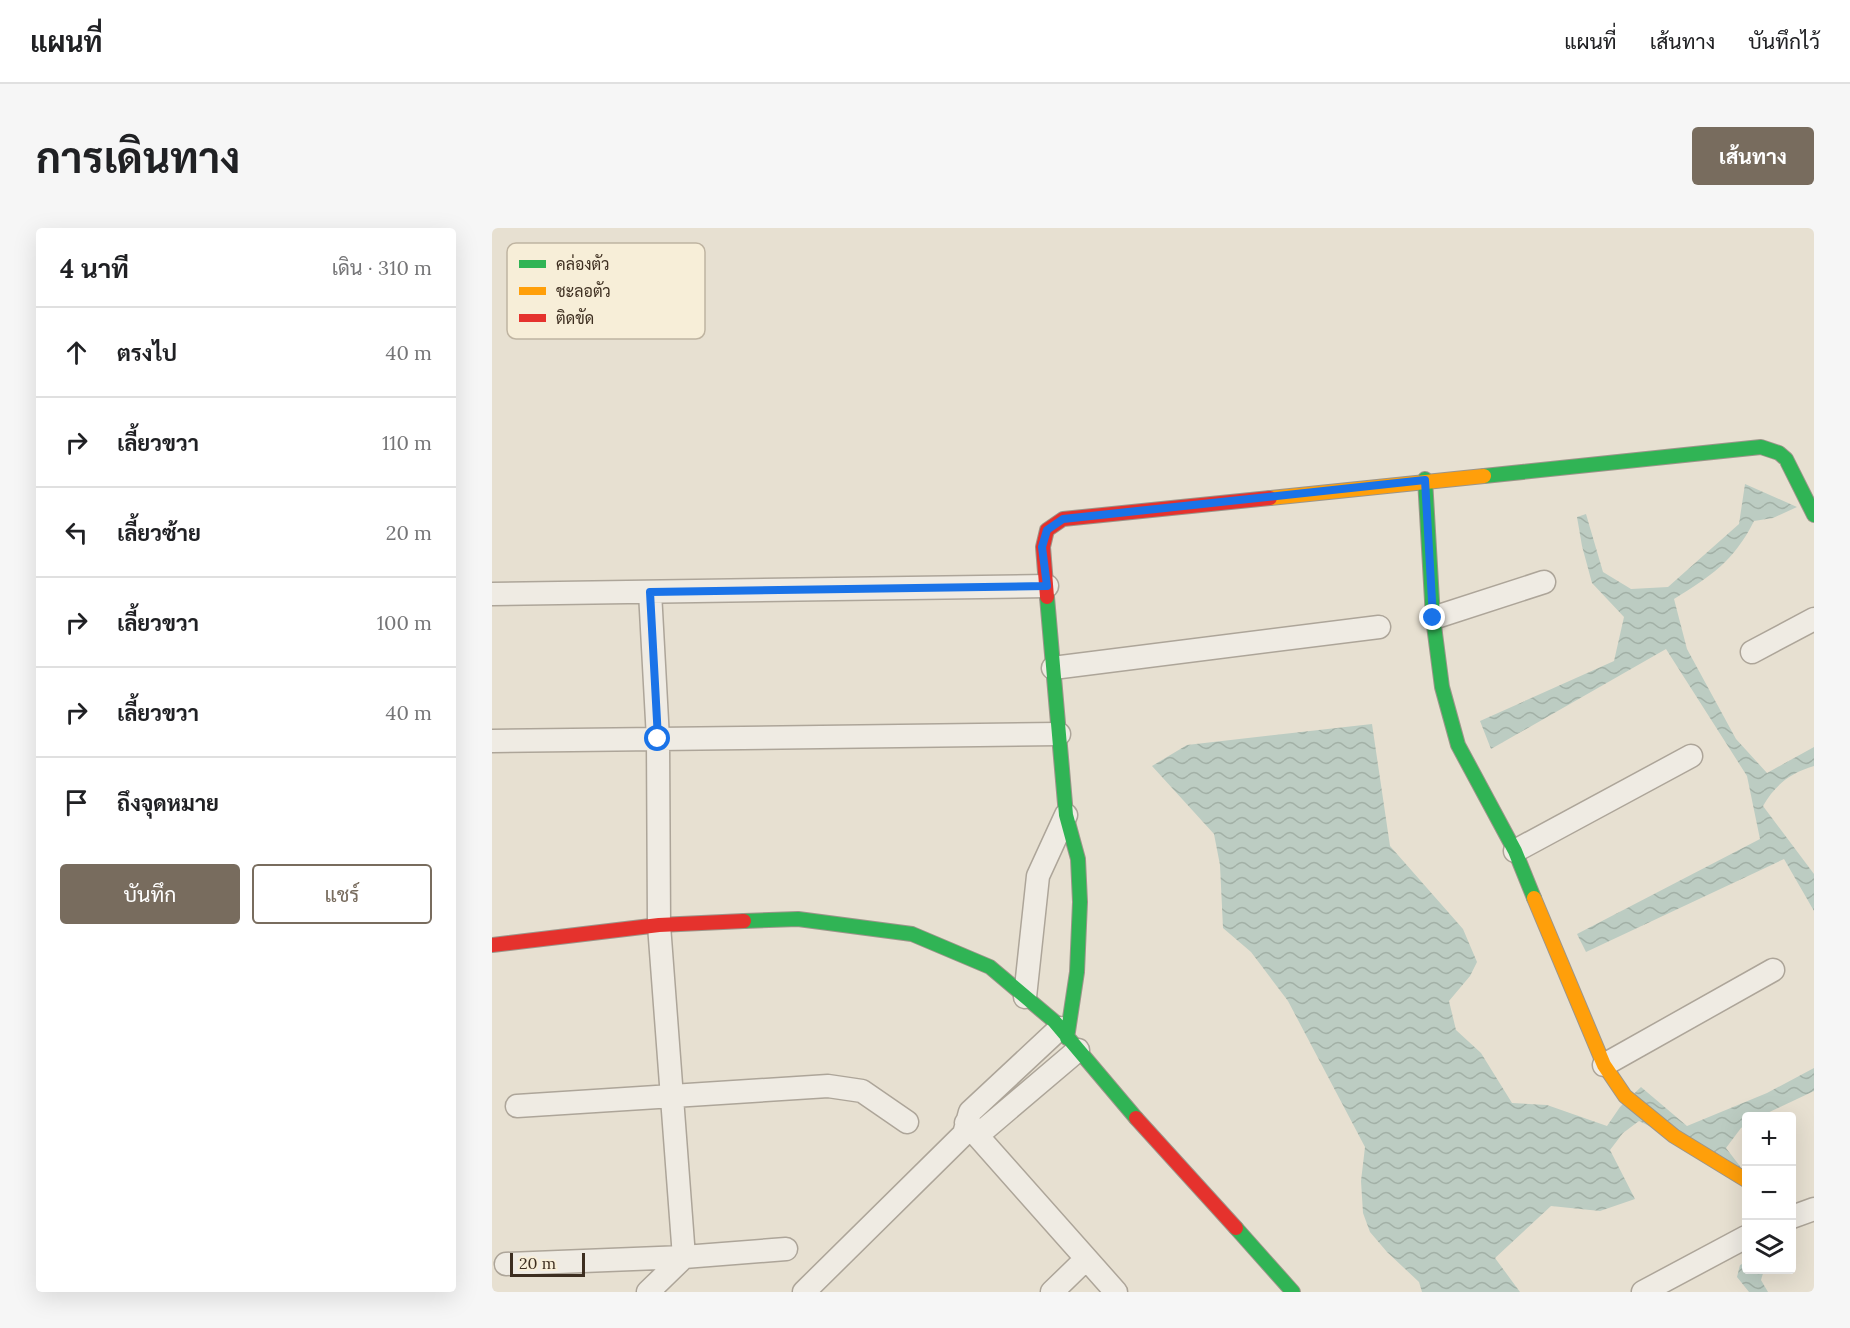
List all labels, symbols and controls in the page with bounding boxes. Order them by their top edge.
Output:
text: แผนที่ [30,24,103,60]
text: แผนที่ [1564,28,1617,55]
text: เส้นทาง [1650,28,1715,55]
text: บันทึกไว้ [1748,28,1820,55]
button: เส้นทาง [1692,127,1814,185]
text: การเดินทาง [36,131,240,185]
legend [507,243,705,339]
text: 4 นาที [60,252,129,285]
text: คล่องตัว [556,254,610,274]
text: เดิน · 310 m [332,255,432,280]
text: ชะลอตัว [556,281,611,301]
text: ติดขัด [556,308,594,328]
icon: ahead [60,336,93,369]
text: ตรงไป [117,339,177,367]
text: 40 m [386,340,432,365]
icon: right [60,426,93,459]
text: เลี้ยวขวา [117,429,199,457]
text: 110 m [382,430,432,455]
icon: left [60,516,93,549]
text: เลี้ยวซ้าย [117,519,201,547]
text: 20 m [386,520,432,545]
route end [1419,604,1445,630]
icon: right [60,606,93,639]
text: เลี้ยวขวา [117,609,199,637]
text: 100 m [377,610,432,635]
icon: right [60,696,93,729]
text: เลี้ยวขวา [117,699,199,727]
text: 40 m [386,700,432,725]
route start [644,725,670,751]
icon: arrive [60,786,93,819]
text: ถึงจุดหมาย [117,789,219,817]
button: บันทึก [60,864,240,924]
button: แชร์ [252,864,432,924]
map controls [1742,1112,1796,1274]
button: + [1742,1112,1796,1166]
button: − [1742,1166,1796,1220]
button: layers [1742,1220,1796,1274]
scale bar [510,1250,585,1278]
text: 20 m [519,1253,556,1273]

